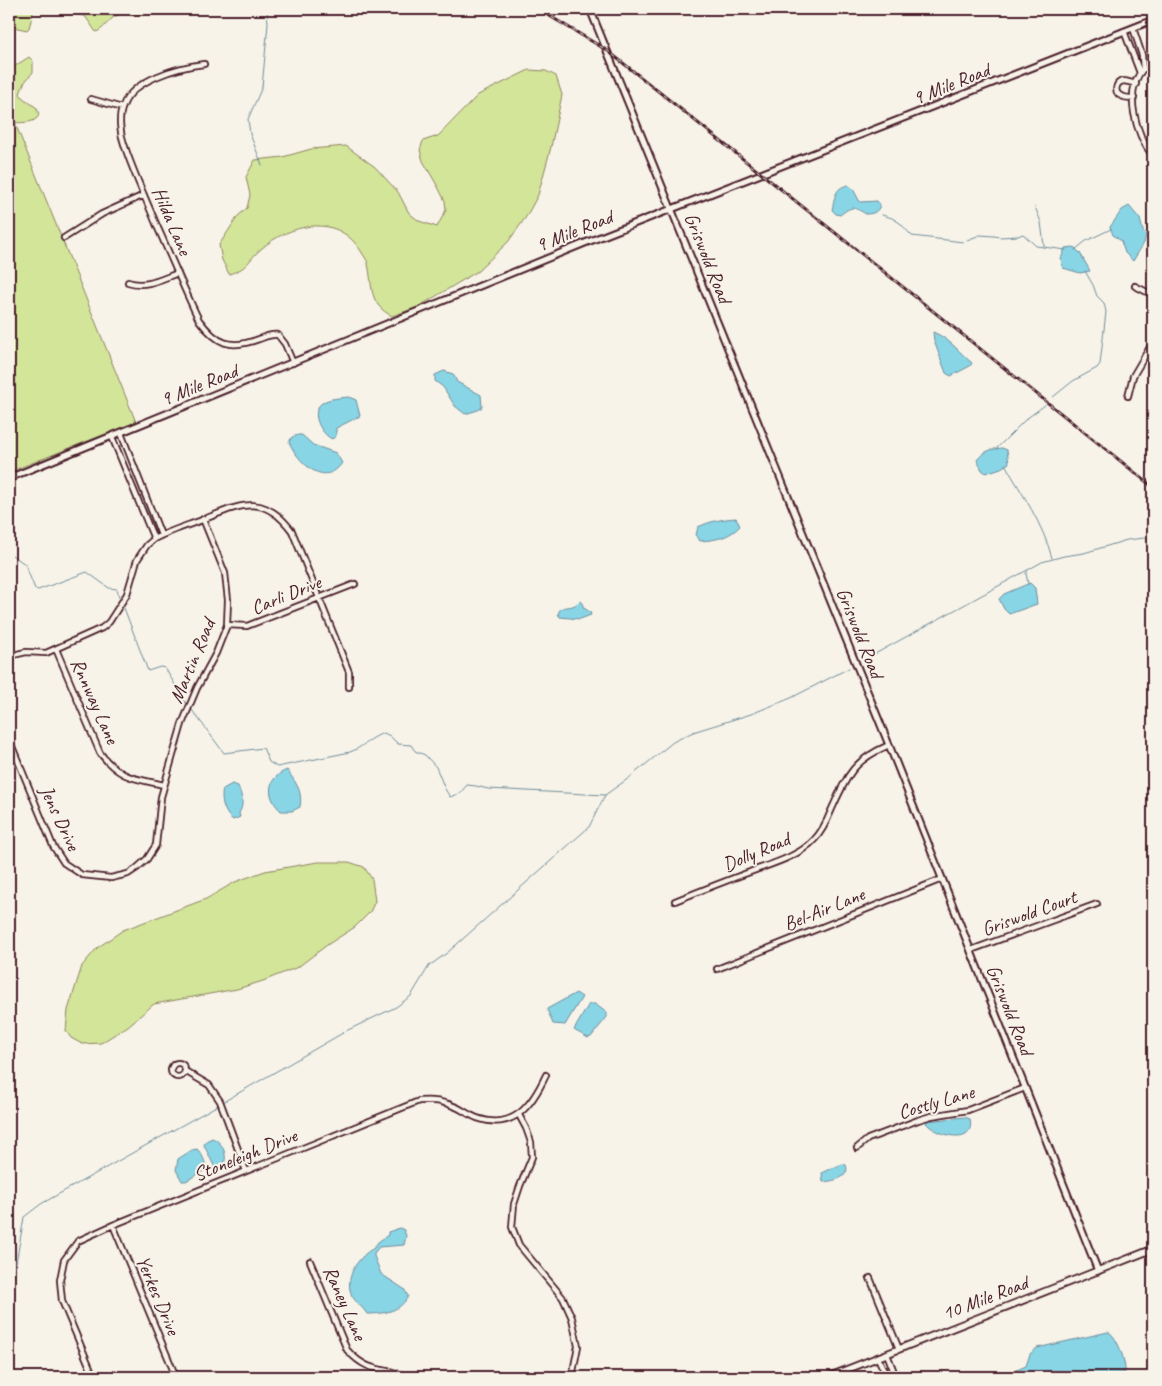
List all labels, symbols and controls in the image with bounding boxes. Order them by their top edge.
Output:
street label: 9 Mile Road [909,56,996,111]
street label: Hilda Lane [147,183,198,260]
street label: 9 Mile Road [532,203,619,258]
street label: Griswold Road [679,209,739,310]
street label: 9 Mile Road [157,357,244,412]
street label: Carli Drive [247,569,326,620]
street label: Griswold Road [831,584,891,685]
street label: Martin Road [163,612,222,707]
street label: Rnnway Lane [65,654,126,749]
street label: Jens Drive [34,781,86,856]
street label: Dolly Road [719,826,796,877]
street label: Bel-Air Lane [780,881,869,936]
street label: Griswold Court [978,884,1082,942]
street label: Griswold Road [981,961,1041,1062]
street label: Costly Lane [895,1079,978,1125]
street label: Stoneleigh Drive [190,1122,302,1187]
street label: Yerkes Drive [130,1252,186,1340]
street label: Raney Lane [318,1262,373,1345]
street label: 10 Mile Road [939,1269,1034,1326]

